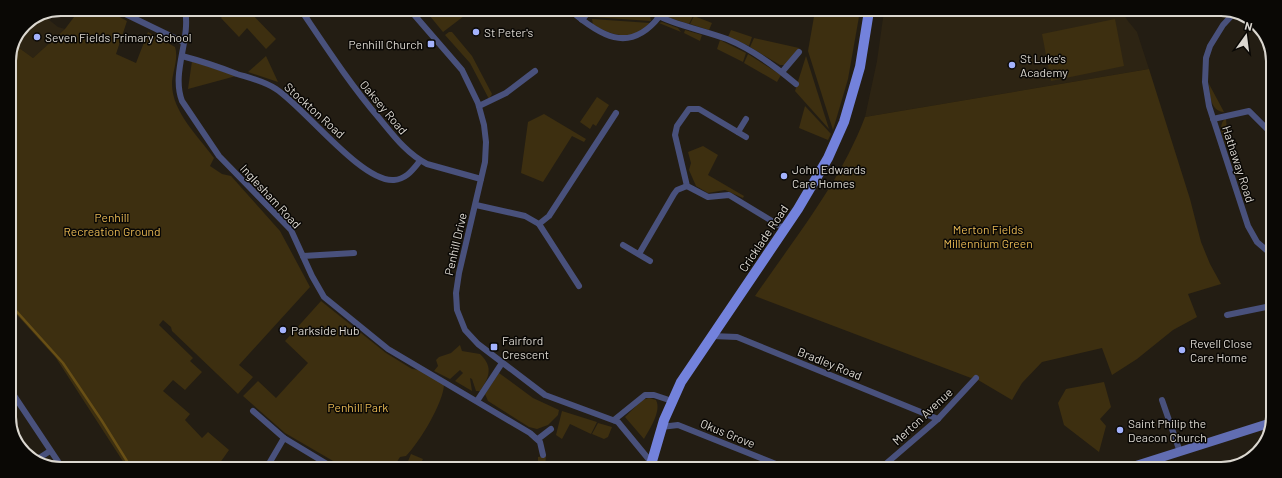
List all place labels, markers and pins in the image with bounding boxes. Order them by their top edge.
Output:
place label: St Peter's [484,25,534,39]
marker: St Peter's [471,27,481,37]
place label: Seven Fields Primary School [45,30,191,44]
marker: Seven Fields Primary School [32,32,42,42]
place label: Penhill Church [349,37,423,51]
marker: Penhill Church [426,39,436,49]
place label: St Luke's Academy [1020,51,1068,79]
marker: St Luke's Academy [1007,60,1017,70]
place label: John Edwards Care Homes [792,162,866,190]
marker: John Edwards Care Homes [779,171,789,181]
place label: Parkside Hub [291,323,360,337]
marker: Parkside Hub [278,325,288,335]
place label: Fairford Crescent [502,333,549,361]
place label: Revell Close Care Home [1190,336,1252,364]
marker: Fairford Crescent [489,342,499,352]
marker: Revell Close Care Home [1177,345,1187,355]
place label: Saint Philip the Deacon Church [1128,416,1207,444]
marker: Saint Philip the Deacon Church [1115,425,1125,435]

